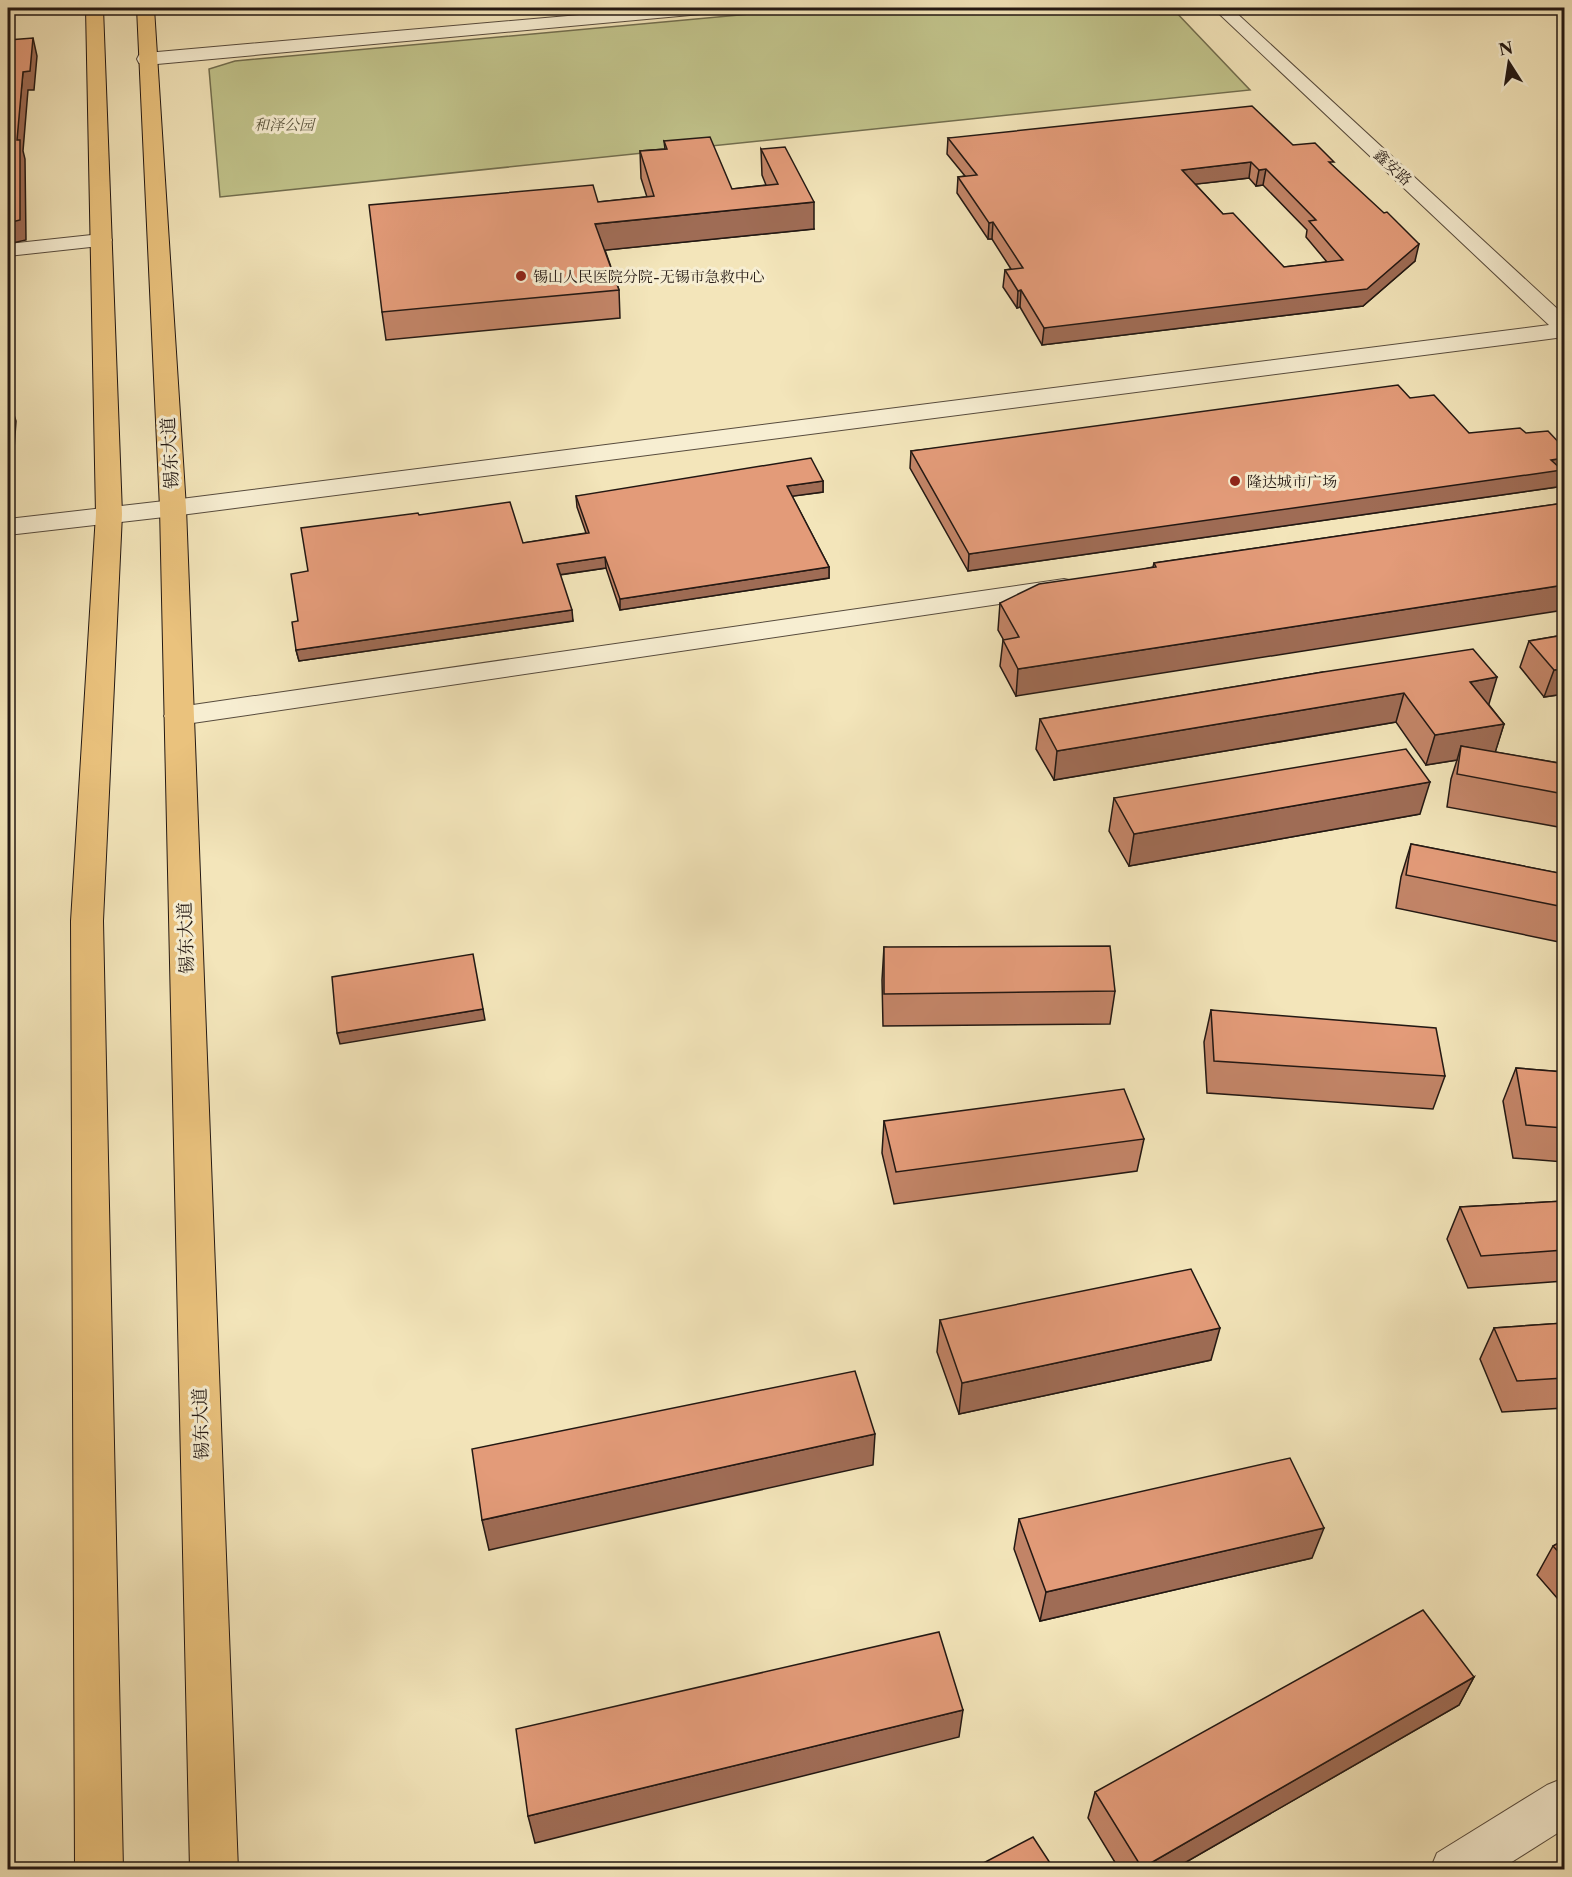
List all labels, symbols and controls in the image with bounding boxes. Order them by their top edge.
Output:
north arrow [1479,33,1539,93]
text: N [1497,37,1515,60]
park label: 和泽公园 [254,115,316,134]
street label: 鑫安路 [1370,145,1416,189]
place label: 锡山人民医院分院-无锡市急救中心 [533,267,765,286]
marker: 锡山人民医院分院-无锡市急救中心 [514,269,528,283]
street label: 锡东大道 [157,416,183,490]
place label: 隆达城市广场 [1247,472,1337,491]
marker: 隆达城市广场 [1228,474,1242,488]
street label: 锡东大道 [174,902,198,974]
street label: 锡东大道 [189,1388,213,1460]

